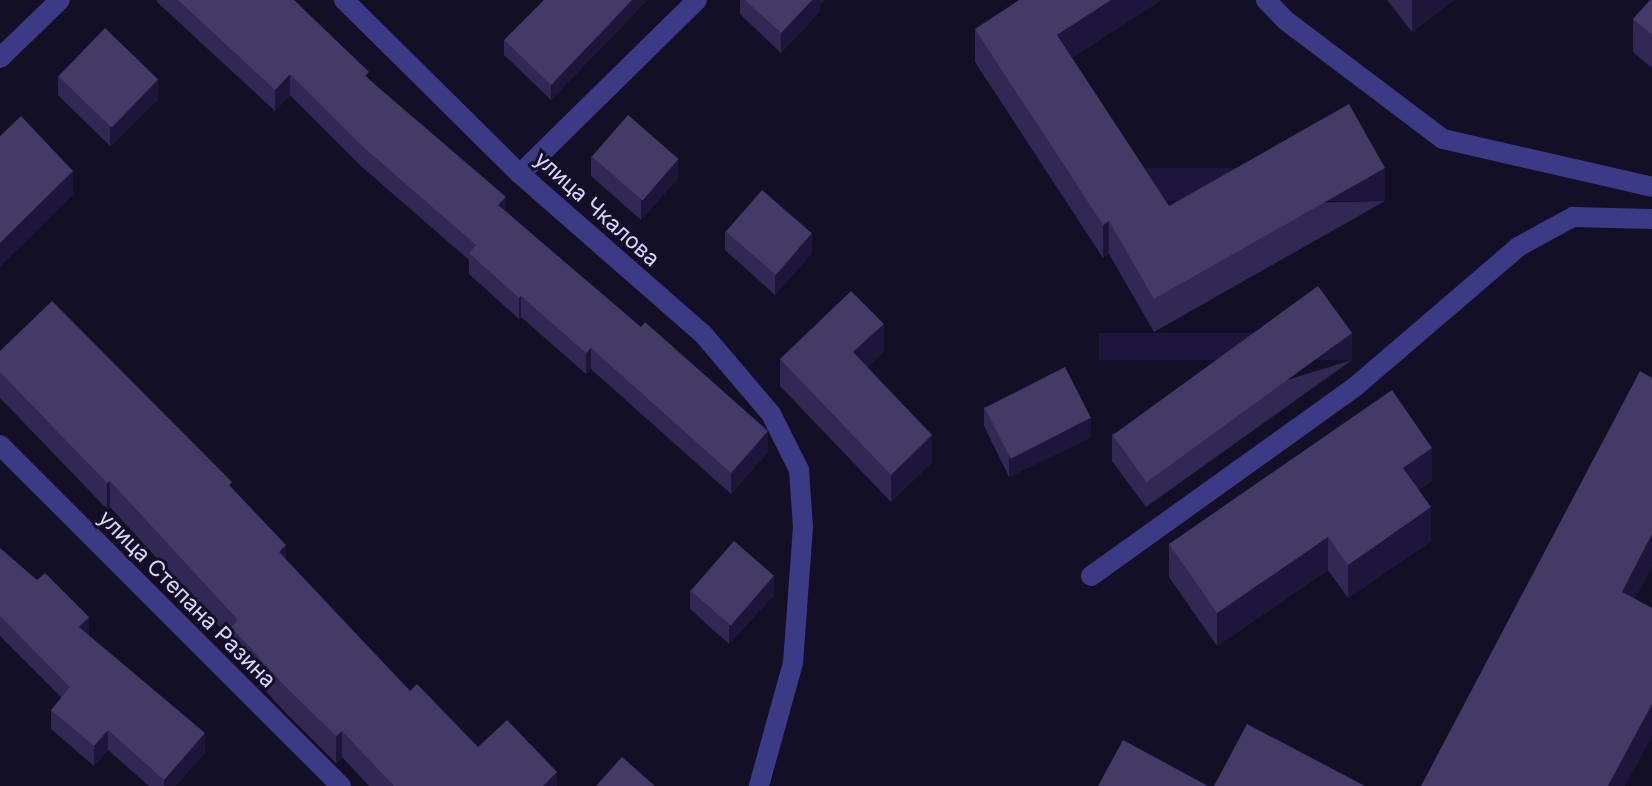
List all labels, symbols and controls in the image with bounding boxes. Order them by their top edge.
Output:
street label: улица Чкалова [529,146,665,272]
street label: улица Степана Разина [93,505,281,693]

